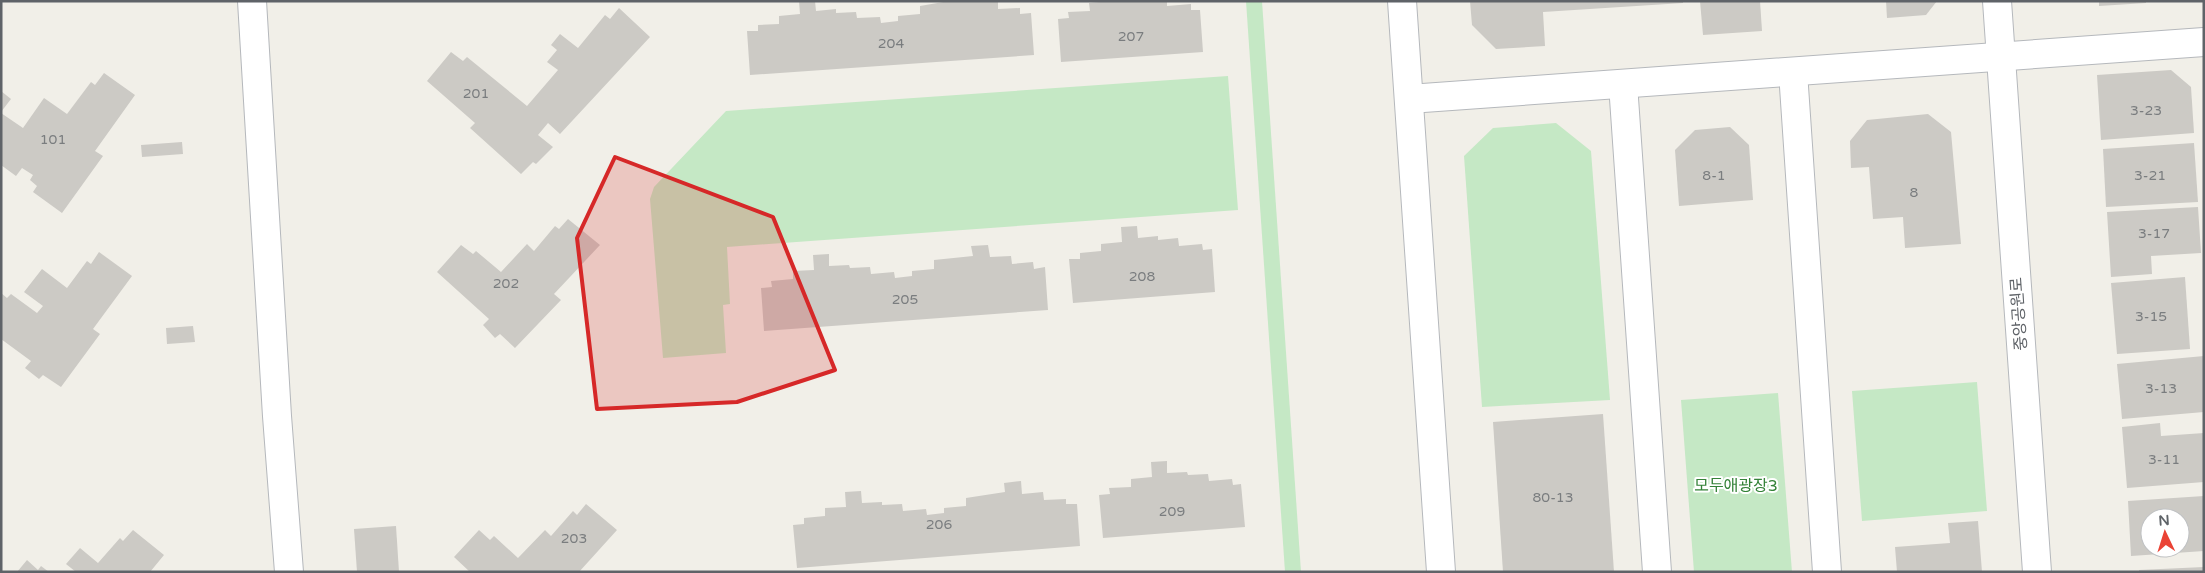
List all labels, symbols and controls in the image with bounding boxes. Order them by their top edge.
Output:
house number: 207 [1118,28,1144,45]
house number: 204 [878,35,904,52]
house number: 201 [463,85,489,102]
house number: 3-23 [2130,102,2162,119]
house number: 101 [40,131,66,148]
house number: 8-1 [1702,167,1726,184]
house number: 3-21 [2134,167,2166,184]
house number: 8 [1910,184,1919,201]
house number: 3-17 [2138,225,2170,242]
house number: 208 [1129,268,1155,285]
house number: 202 [493,275,519,292]
street label: 중앙공원로 [2006,276,2032,351]
house number: 205 [892,291,918,308]
house number: 3-15 [2135,308,2167,325]
house number: 3-13 [2145,380,2177,397]
house number: 3-11 [2148,451,2180,468]
park label: 모두애광장3 [1694,476,1778,496]
house number: 80-13 [1533,489,1573,506]
house number: 209 [1159,503,1185,520]
north arrow [2140,508,2190,558]
text: N [2158,512,2170,529]
house number: 206 [926,516,952,533]
house number: 203 [561,530,587,547]

